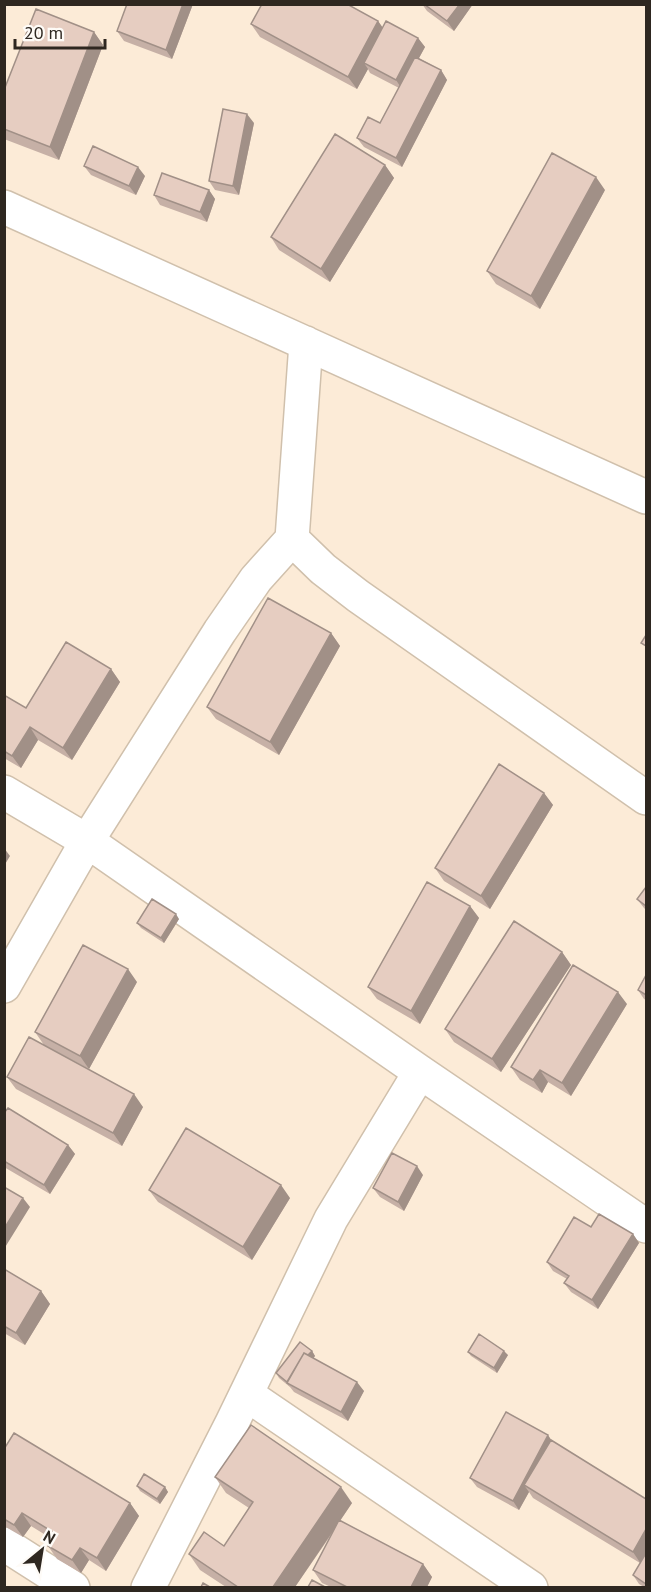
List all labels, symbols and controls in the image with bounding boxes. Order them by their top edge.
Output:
scale bar [15,12,105,50]
text: 20 m [24,21,63,44]
north arrow [12,1520,72,1580]
text: N [40,1526,59,1548]

